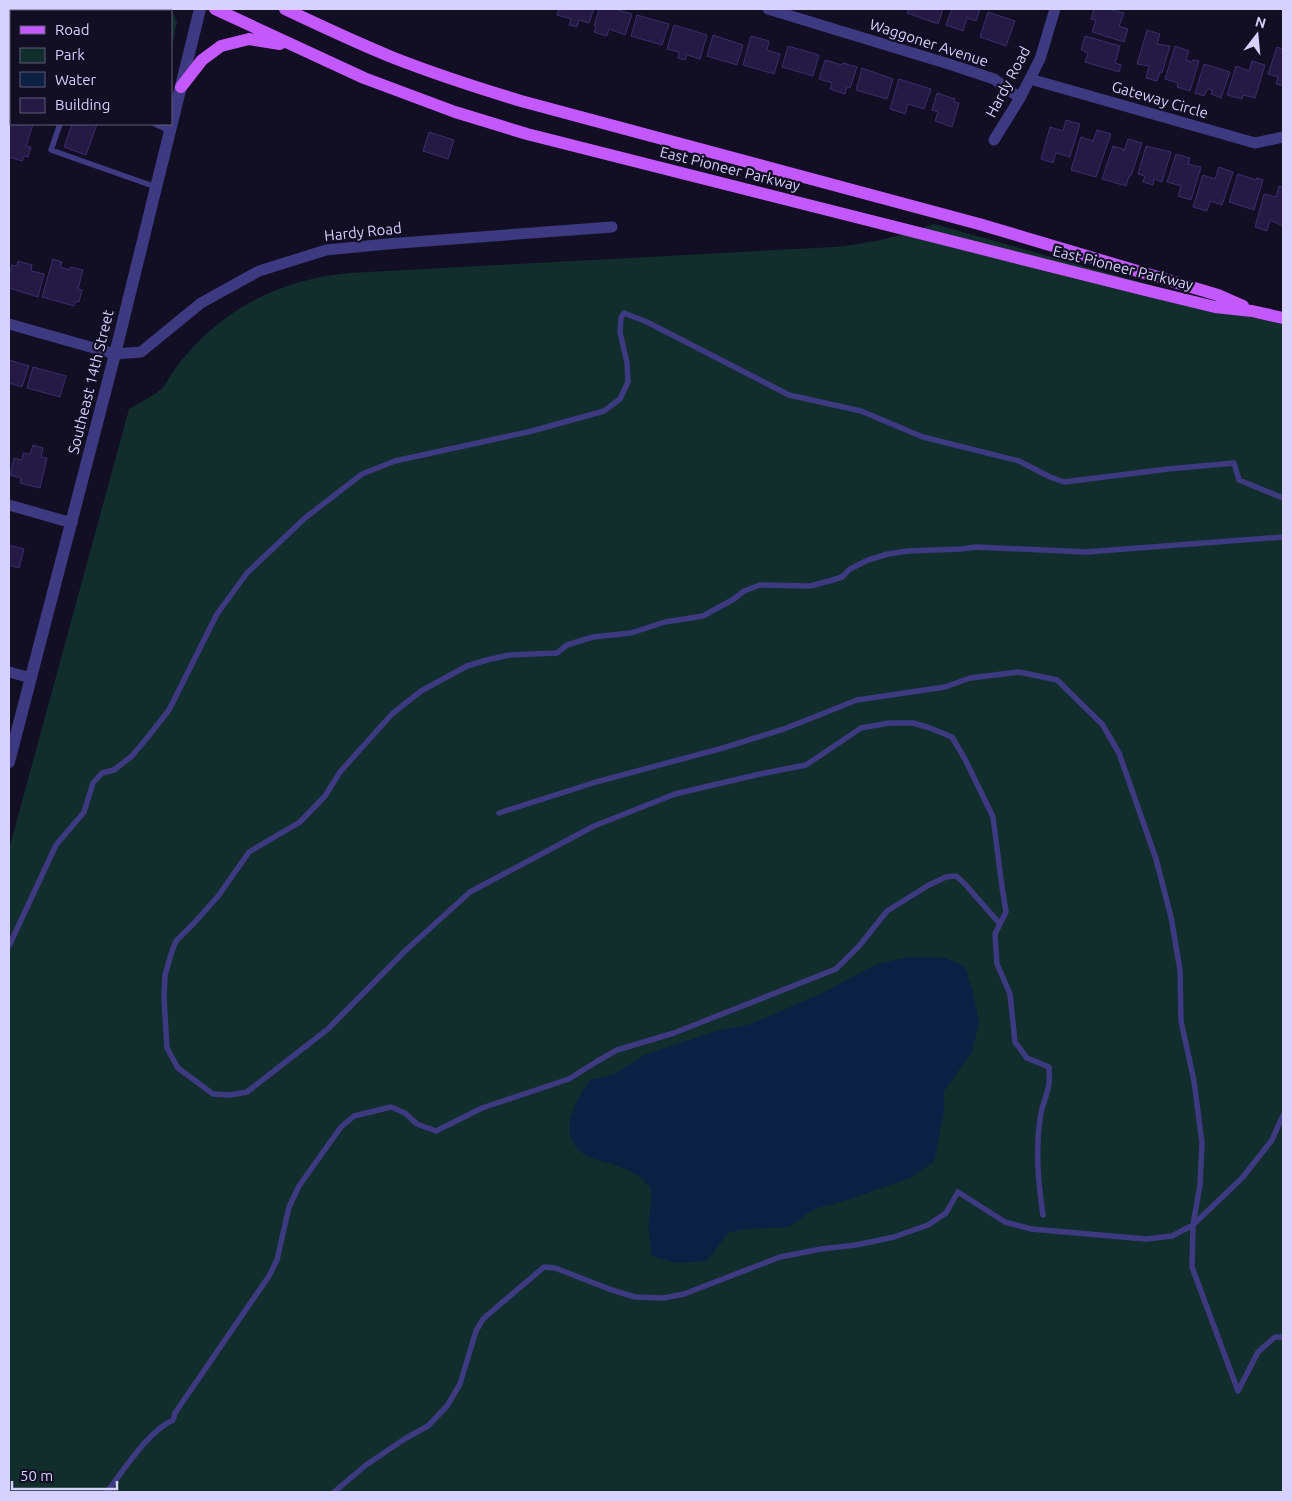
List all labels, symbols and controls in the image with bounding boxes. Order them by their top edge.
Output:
legend [10,10,172,125]
north arrow [1232,10,1282,60]
text: N [1253,13,1268,32]
street label: Waggoner Avenue [868,15,991,70]
text: Road [55,21,90,38]
street label: Hardy Road [982,43,1033,120]
text: Park [55,46,85,63]
text: Water [55,71,96,88]
street label: Gateway Circle [1110,78,1210,121]
text: Building [55,96,110,113]
street label: East Pioneer Parkway [658,143,802,194]
street label: Hardy Road [323,219,403,244]
street label: East Pioneer Parkway [1051,242,1195,293]
street label: Southeast 14th Street [64,308,117,456]
scale bar [12,1458,118,1490]
text: 50 m [20,1467,53,1484]

